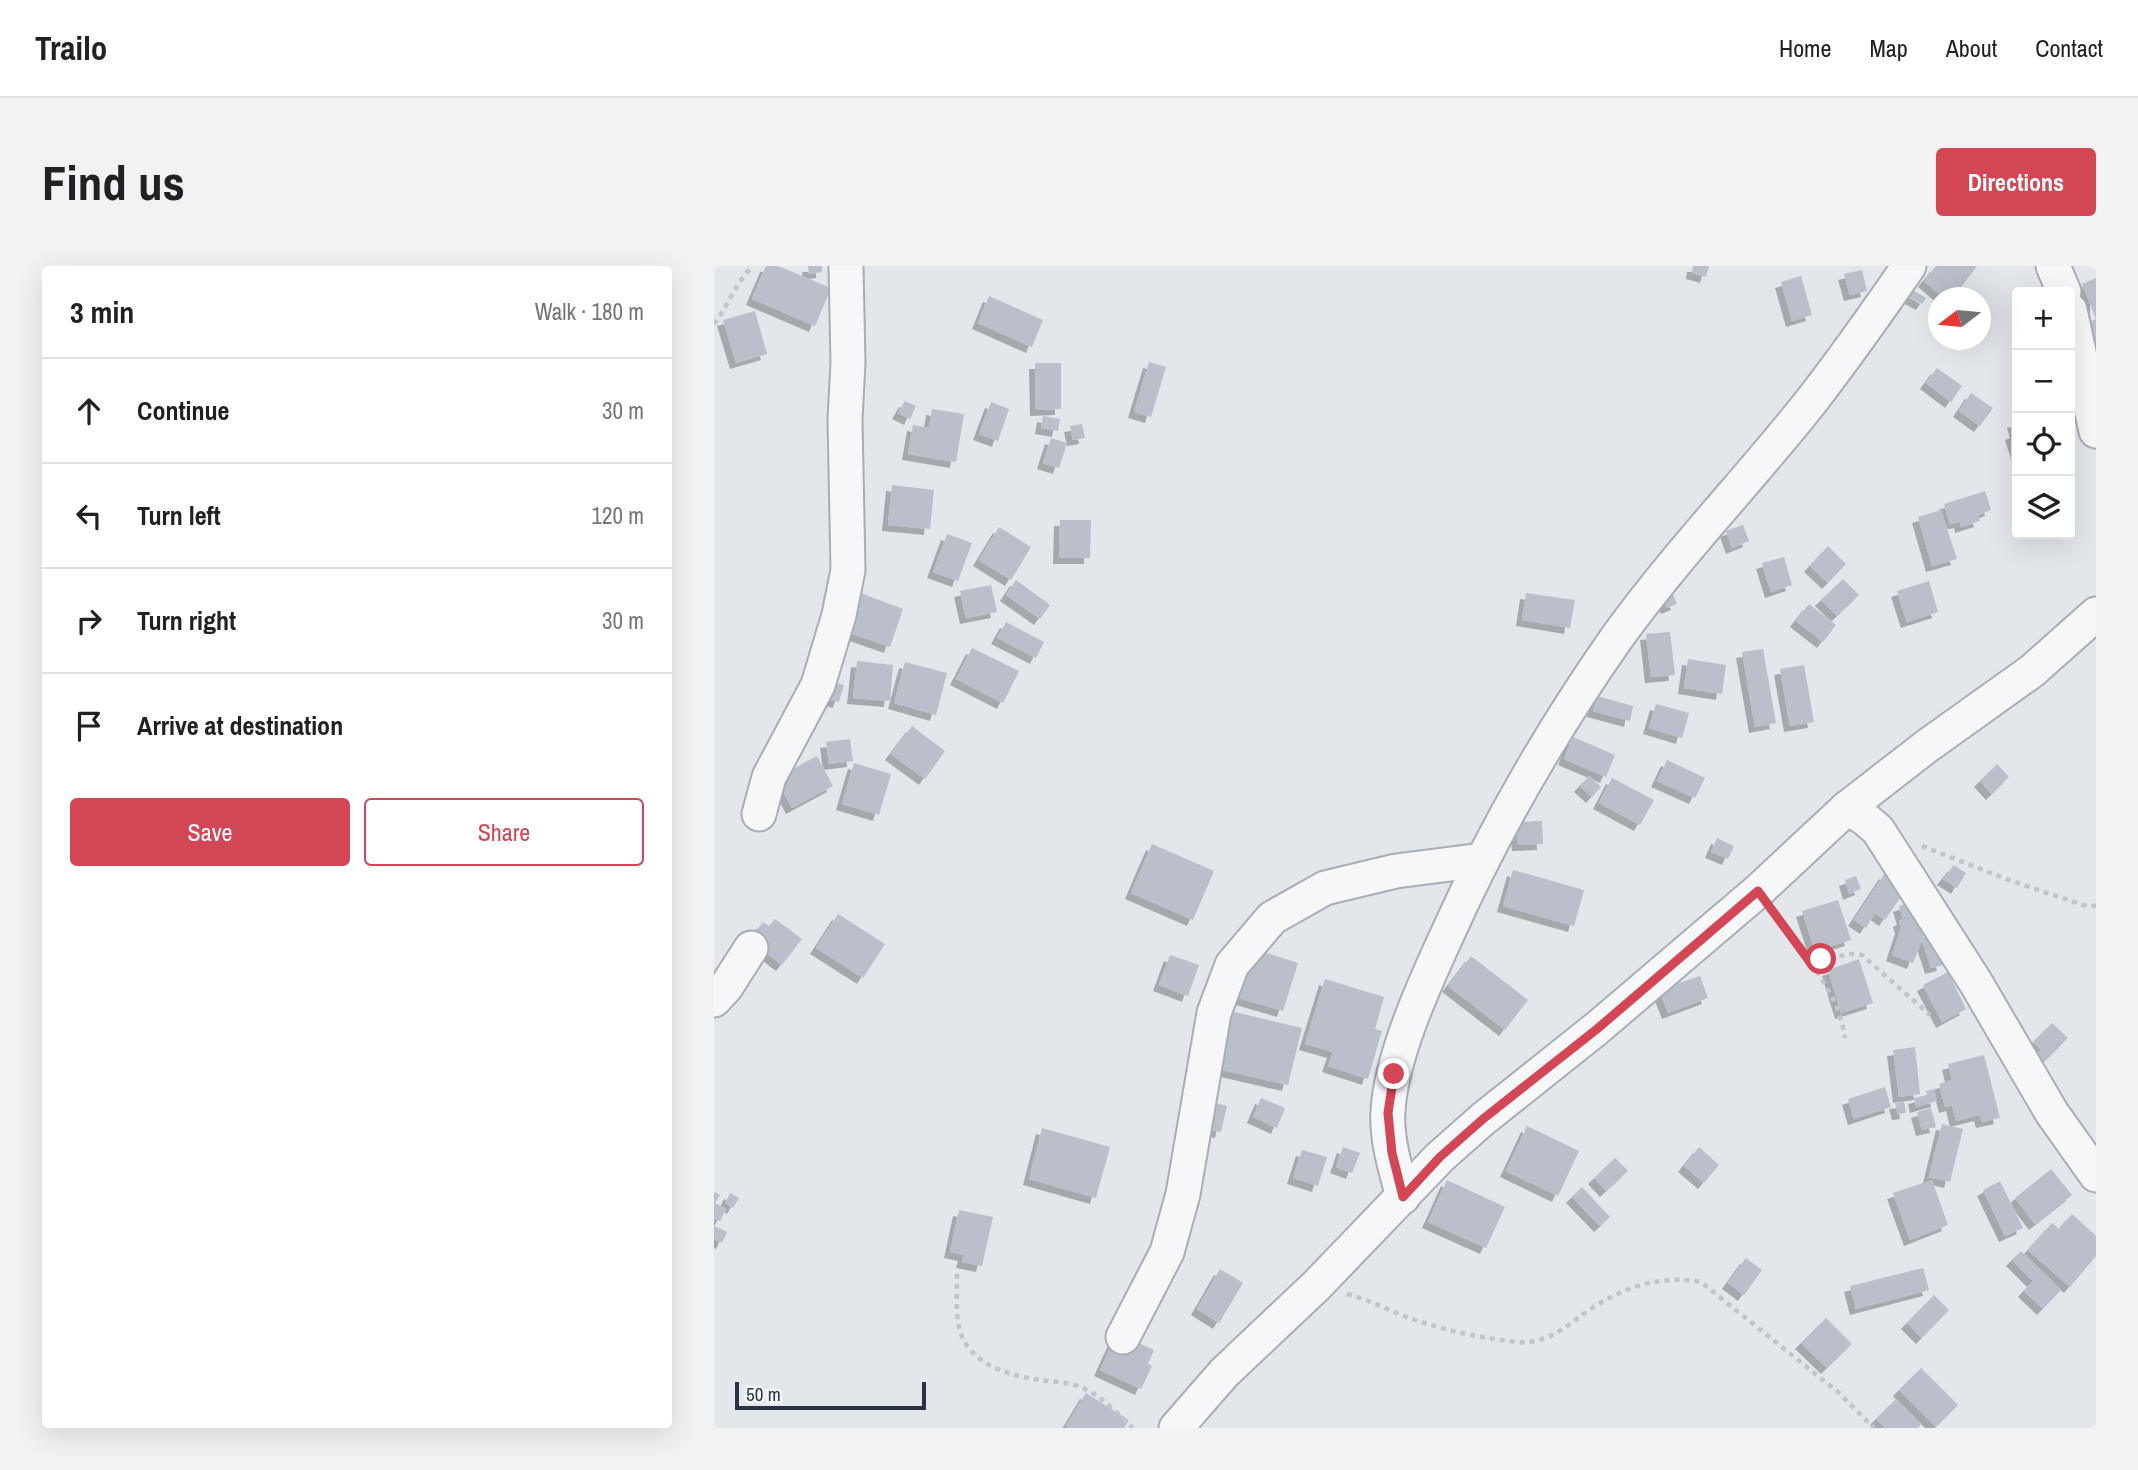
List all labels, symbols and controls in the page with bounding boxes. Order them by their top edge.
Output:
text: Trailo [35,26,107,70]
text: Home [1779,32,1831,64]
text: Map [1869,32,1908,64]
text: About [1946,32,1997,64]
text: Contact [2035,32,2103,64]
button: Directions [1936,148,2096,216]
text: Find us [42,149,185,215]
north arrow [1928,287,1991,350]
map controls [2012,287,2075,539]
button: + [2012,287,2075,350]
text: 3 min [70,292,134,332]
text: Walk · 180 m [535,296,644,327]
button: − [2012,350,2075,413]
icon: ahead [70,392,108,430]
text: Continue [137,393,229,428]
text: 30 m [602,395,644,426]
button: locate [2012,413,2075,476]
button: layers [2012,476,2075,539]
icon: left [70,497,108,535]
text: Turn left [137,498,221,533]
text: 120 m [592,500,644,531]
icon: right [70,602,108,640]
text: Turn right [137,603,236,638]
text: 30 m [602,605,644,636]
icon: arrive [70,707,108,745]
text: Arrive at destination [137,708,343,743]
button: Save [70,798,350,866]
button: Share [364,798,644,866]
route start [1805,943,1836,974]
route end [1378,1058,1409,1089]
scale bar [735,1379,926,1411]
text: 50 m [746,1381,781,1407]

